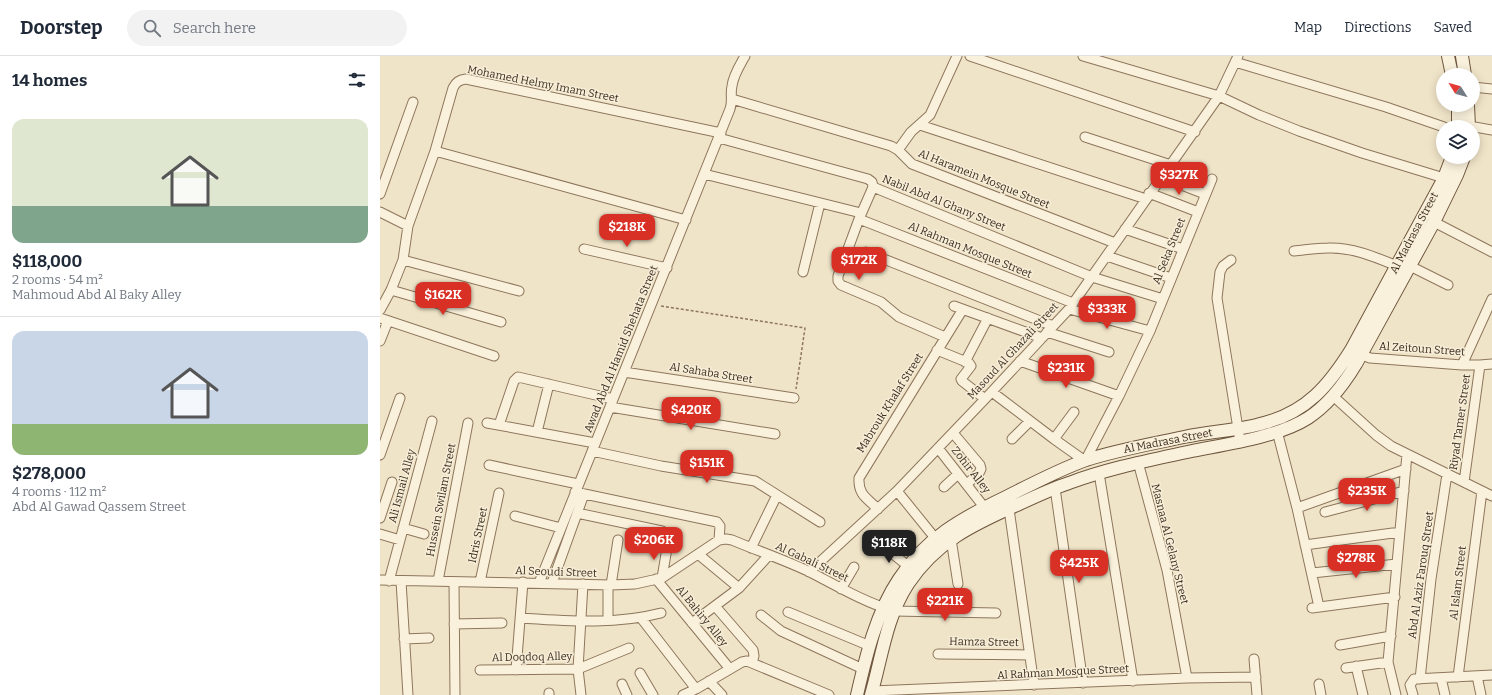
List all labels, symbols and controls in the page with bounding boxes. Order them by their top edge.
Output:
search box [127,10,407,46]
text: Doorstep [20,16,103,39]
icon: search [141,17,163,39]
text: Search here [173,19,256,37]
text: Map [1294,19,1322,36]
text: Directions [1344,19,1412,36]
text: Saved [1434,19,1472,36]
street label: Mohamed Helmy Imam Street [466,63,620,105]
north arrow [1436,68,1480,112]
map controls [1436,68,1480,164]
icon: filters [346,69,368,91]
text: 14 homes [12,70,87,91]
button: layers [1436,120,1480,164]
icon: home [154,145,226,217]
street label: Al Haramein Mosque Street [916,147,1052,211]
pin: $327K [1151,162,1207,196]
text: $327K [1160,167,1198,182]
street label: Nabil Abd Al Ghany Street [880,172,1008,234]
street label: Al Madrasa Street [1387,190,1441,276]
pin: $218K [599,214,655,248]
street label: Al Seka Street [1150,216,1188,286]
text: $218K [608,219,646,234]
street label: Al Rahman Mosque Street [906,219,1034,281]
pin: $172K [831,247,887,281]
text: $118,000 [12,251,82,272]
text: $172K [841,252,877,267]
street label: Awad Abd Al Hamid Shehata Street [581,264,661,434]
text: 2 rooms · 54 m² [12,272,103,287]
pin: $162K [415,282,471,316]
text: Mahmoud Abd Al Baky Alley [12,287,181,302]
text: $162K [424,287,462,302]
pin: $333K [1079,296,1135,330]
street label: Masoud Al Ghazali Street [965,300,1061,402]
text: $333K [1088,301,1126,316]
street label: Al Zeitoun Street [1379,340,1465,358]
street label: Mabrouk Khalaf Street [854,351,926,455]
pin: $231K [1038,355,1094,389]
icon: home [154,357,226,429]
street label: Al Sahaba Street [669,360,753,386]
text: $231K [1047,360,1085,375]
street label: Riyad Tamer Street [1447,373,1473,471]
pin: $420K [663,397,719,431]
text: $420K [671,402,711,417]
street label: Al Madrasa Street [1122,426,1214,456]
street label: Hussein Swilam Street [424,442,458,558]
street label: Zohir Alley [949,444,993,496]
street label: Ali Ismail Alley [386,447,418,524]
pin: $151K [679,450,735,484]
text: $151K [689,455,725,470]
text: $278,000 [12,463,86,484]
pin: $235K [1339,478,1395,512]
street label: Masnaa Al Gelany Street [1149,482,1191,606]
text: $235K [1347,483,1387,498]
text: 4 rooms · 112 m² [12,484,106,499]
text: Abd Al Gawad Qassem Street [12,499,186,514]
street label: Idris Street [466,506,490,564]
street label: Abd Al Aziz Farouq Street [1406,510,1436,640]
pin: $206K [626,527,682,561]
pin: $118K [861,530,917,564]
text: $206K [634,532,674,547]
text: $118K [871,535,907,550]
street label: Al Gabali Street [773,539,851,585]
pin: $278K [1328,545,1384,579]
street label: Al Islam Street [1447,545,1469,621]
pin: $425K [1051,550,1107,584]
text: $278K [1337,550,1375,565]
text: $425K [1059,555,1099,570]
street label: Al Seoudi Street [515,564,597,580]
street label: Al Bahiry Alley [673,583,731,649]
pin: $221K [917,588,973,622]
text: $221K [926,593,964,608]
street label: Hamza Street [949,635,1019,649]
street label: Al Doqdoq Alley [492,650,573,664]
street label: Al Rahman Mosque Street [997,662,1129,682]

